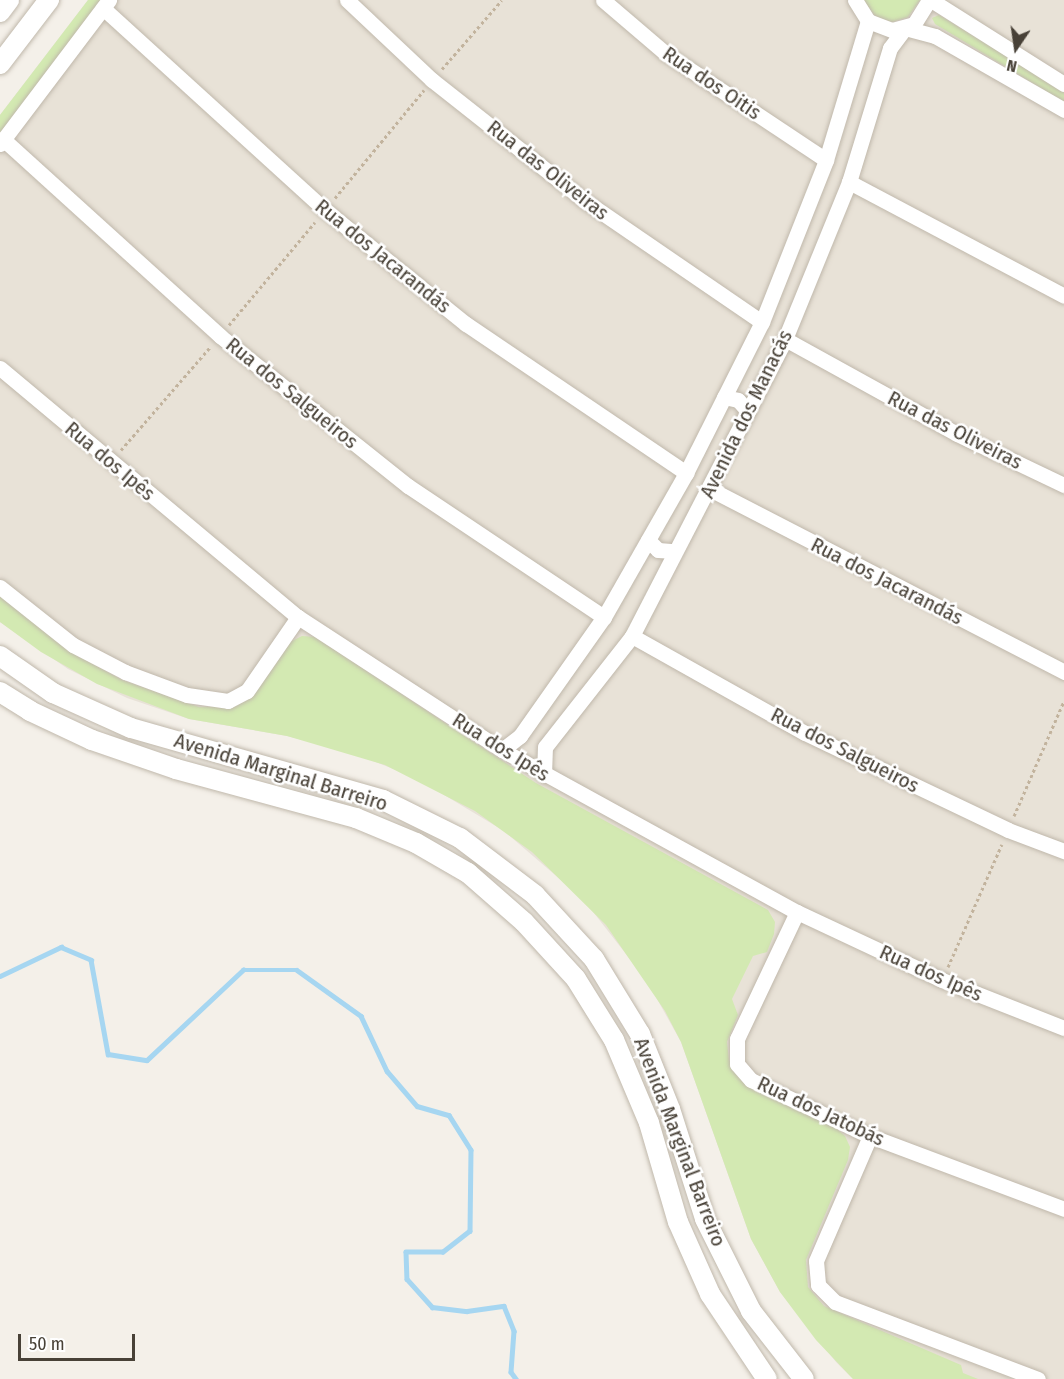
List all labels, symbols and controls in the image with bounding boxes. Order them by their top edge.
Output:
north arrow [986,18,1046,78]
street label: Rua dos Oitis [658,41,766,125]
text: N [1005,56,1019,76]
street label: Rua das Oliveiras [482,115,614,225]
street label: Rua dos Jacarandás [310,194,456,318]
street label: Avenida dos Manacás [694,326,798,502]
street label: Rua dos Salgueiros [221,332,363,454]
street label: Rua das Oliveiras [883,385,1027,475]
street label: Rua dos Ipês [60,416,160,506]
street label: Rua dos Jacarandás [807,532,967,630]
street label: Rua dos Salgueiros [767,702,923,798]
street label: Rua dos Ipês [448,707,554,787]
street label: Avenida Marginal Barreiro [171,728,391,816]
street label: Rua dos Ipês [876,939,986,1007]
street label: Avenida Marginal Barreiro [628,1034,732,1250]
street label: Rua dos Jatobás [753,1071,889,1151]
scale bar [21,1322,138,1360]
text: 50 m [29,1333,65,1355]

